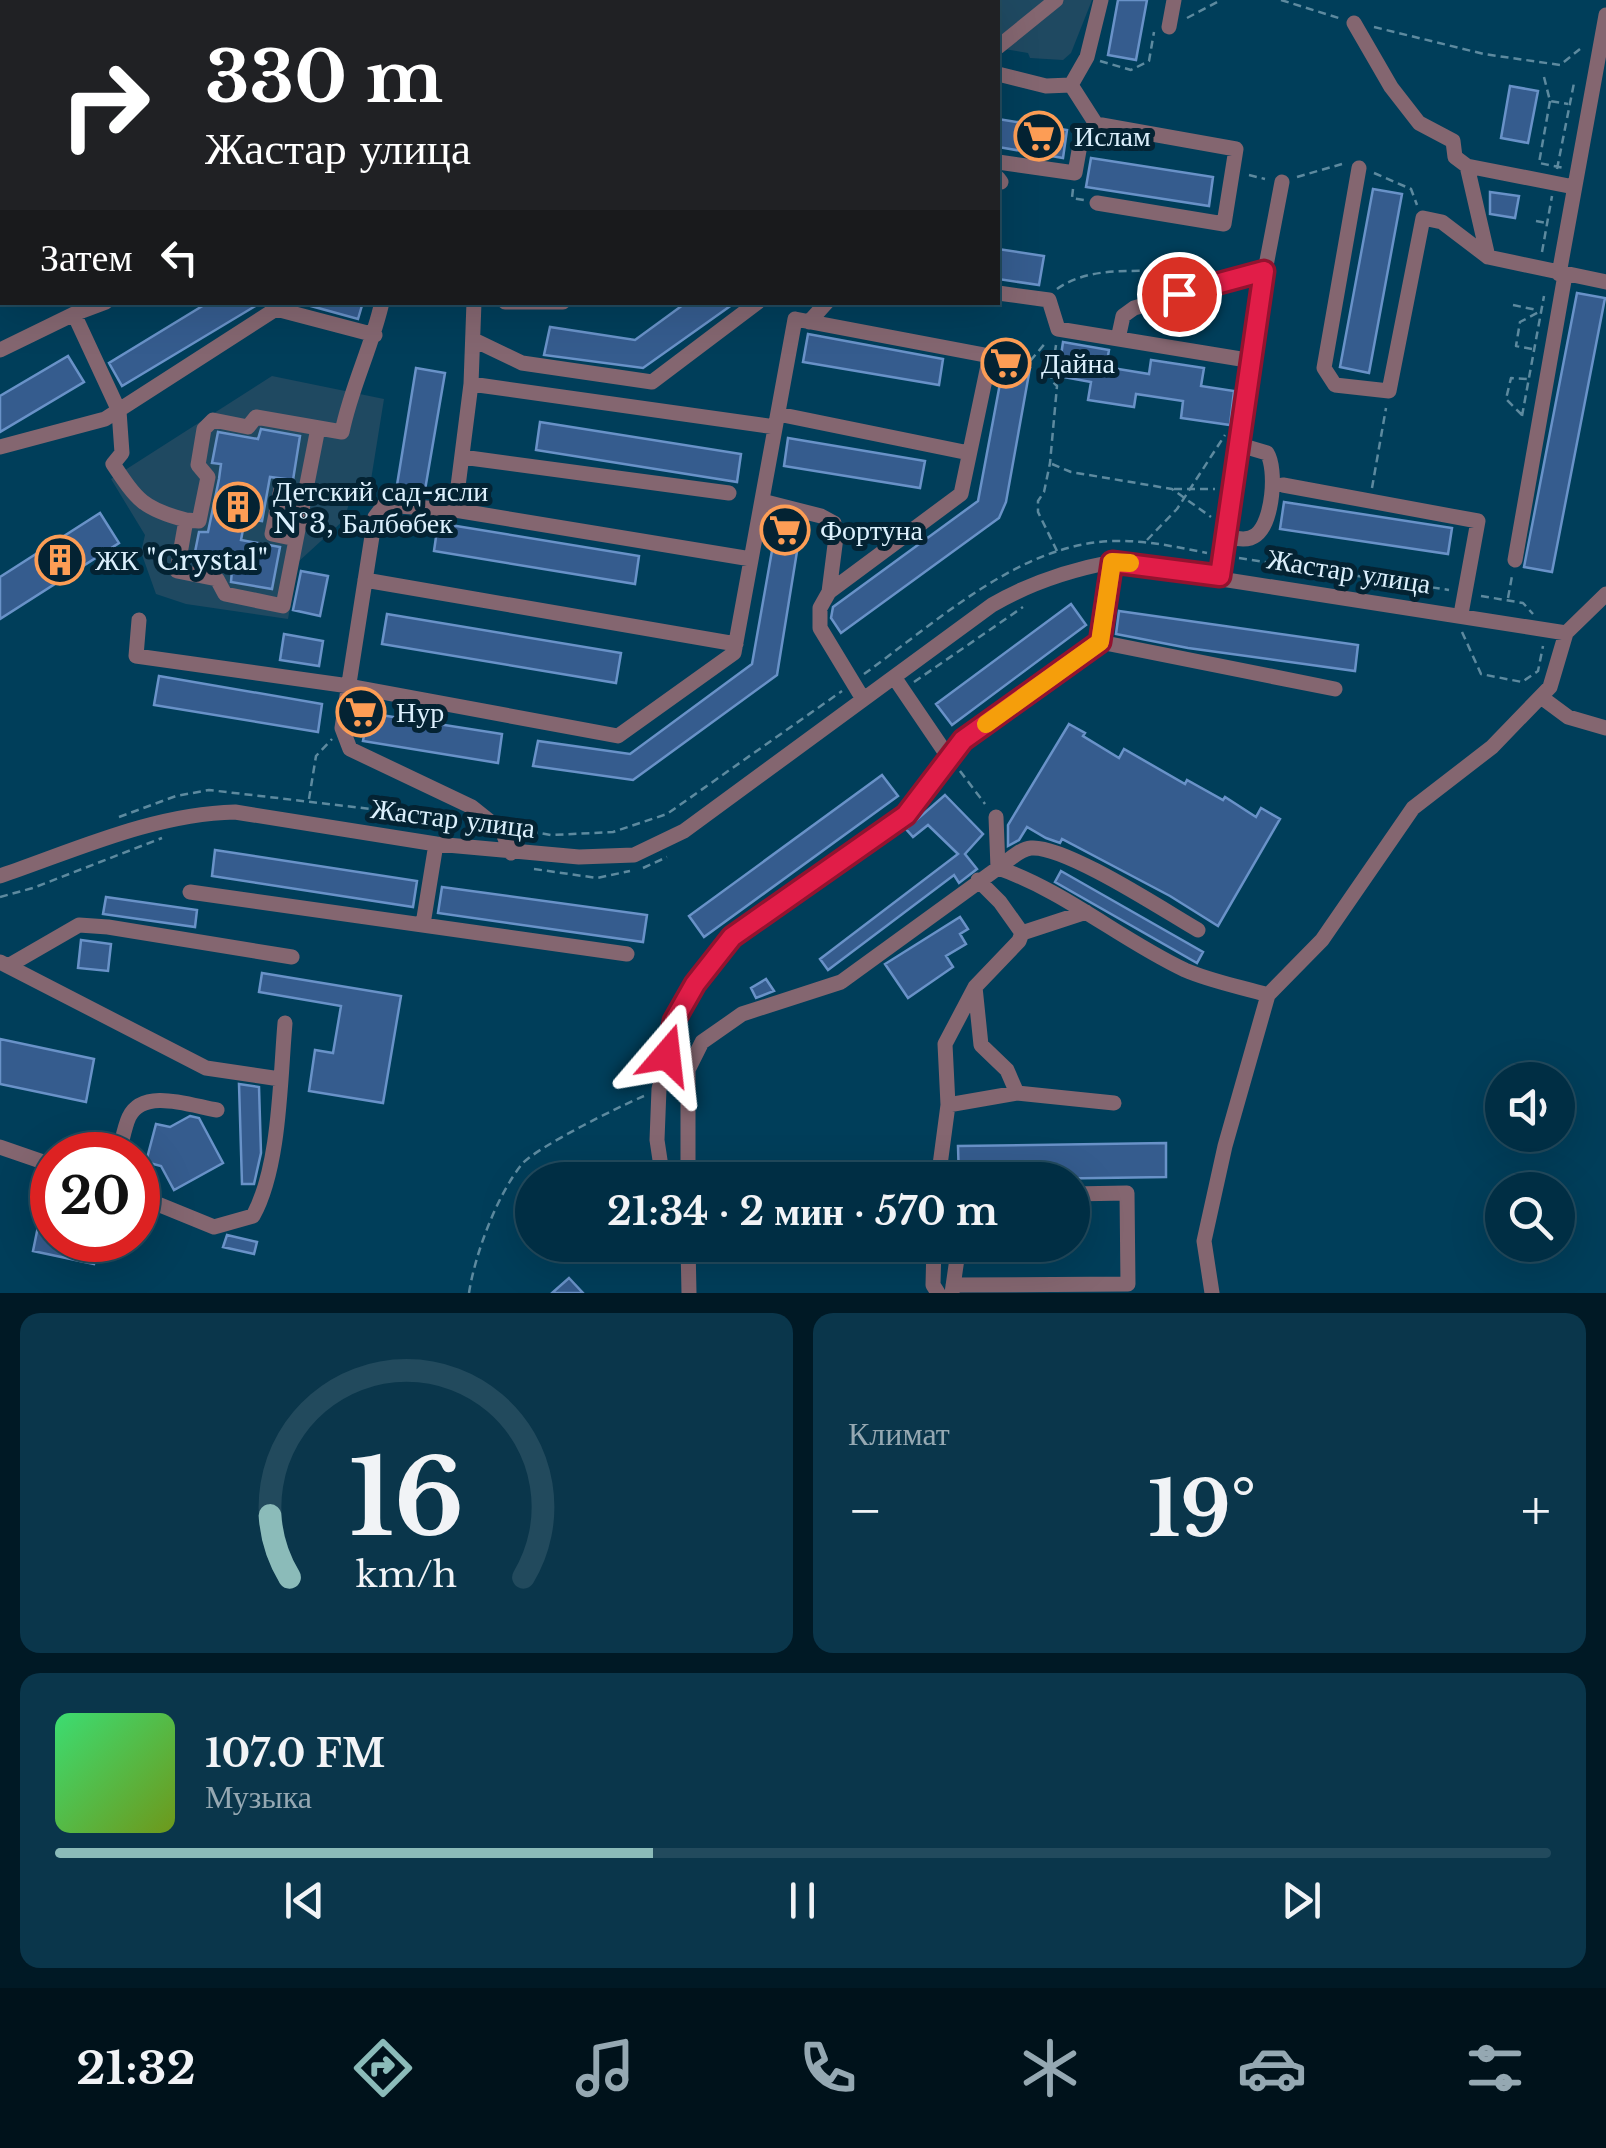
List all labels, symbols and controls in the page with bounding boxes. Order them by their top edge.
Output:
text: 330 m [205,34,443,121]
icon: right [40,40,170,170]
supermarket icon: Ислам [1013,110,1065,162]
place label: Ислам [1074,119,1151,154]
text: Жастар улица [205,120,471,176]
icon: left [152,230,207,285]
text: Затем [40,234,132,281]
pin [1137,252,1222,337]
icon: arrive [1152,267,1207,322]
supermarket icon: Дайна [980,337,1032,389]
place label: Дайна [1041,346,1115,381]
place label: Детский сад-ясли №3, Балбөбек [273,474,488,541]
building icon: Детский сад-ясли №3, Балбөбек [212,481,264,533]
supermarket icon: Фортуна [759,504,811,556]
place label: Фортуна [820,513,924,548]
building icon: ЖК "Crystal" [34,534,86,586]
street label: Жастар улица [1264,541,1434,602]
place label: ЖК "Crystal" [95,543,268,578]
supermarket icon: Нур [335,686,387,738]
place label: Нур [396,695,444,730]
street label: Жастар улица [369,791,538,846]
position arrow [615,1003,719,1107]
map controls [1485,1062,1575,1262]
button: sound [1485,1062,1575,1152]
speed limit sign: 20 [30,1132,160,1262]
button: search [1485,1172,1575,1262]
text: 21:34 · 2 мин · 570 m [607,1188,998,1235]
text: Климат [848,1414,950,1454]
text: 16 [349,1434,464,1563]
text: 19° [1148,1463,1256,1556]
text: − [848,1477,883,1545]
text: + [1521,1477,1551,1545]
text: km/h [356,1552,457,1597]
text: 107.0 FM [205,1730,385,1777]
text: Музыка [205,1777,312,1817]
icon: previous [277,1873,332,1928]
icon: pause [775,1873,830,1928]
icon: next [1274,1873,1329,1928]
icon: directions [348,2033,418,2103]
icon: music [570,2033,640,2103]
icon: phone [793,2033,863,2103]
icon: climate [1015,2033,1085,2103]
icon: car [1237,2033,1307,2103]
icon: filters [1460,2033,1530,2103]
text: 21:32 [76,2040,196,2096]

